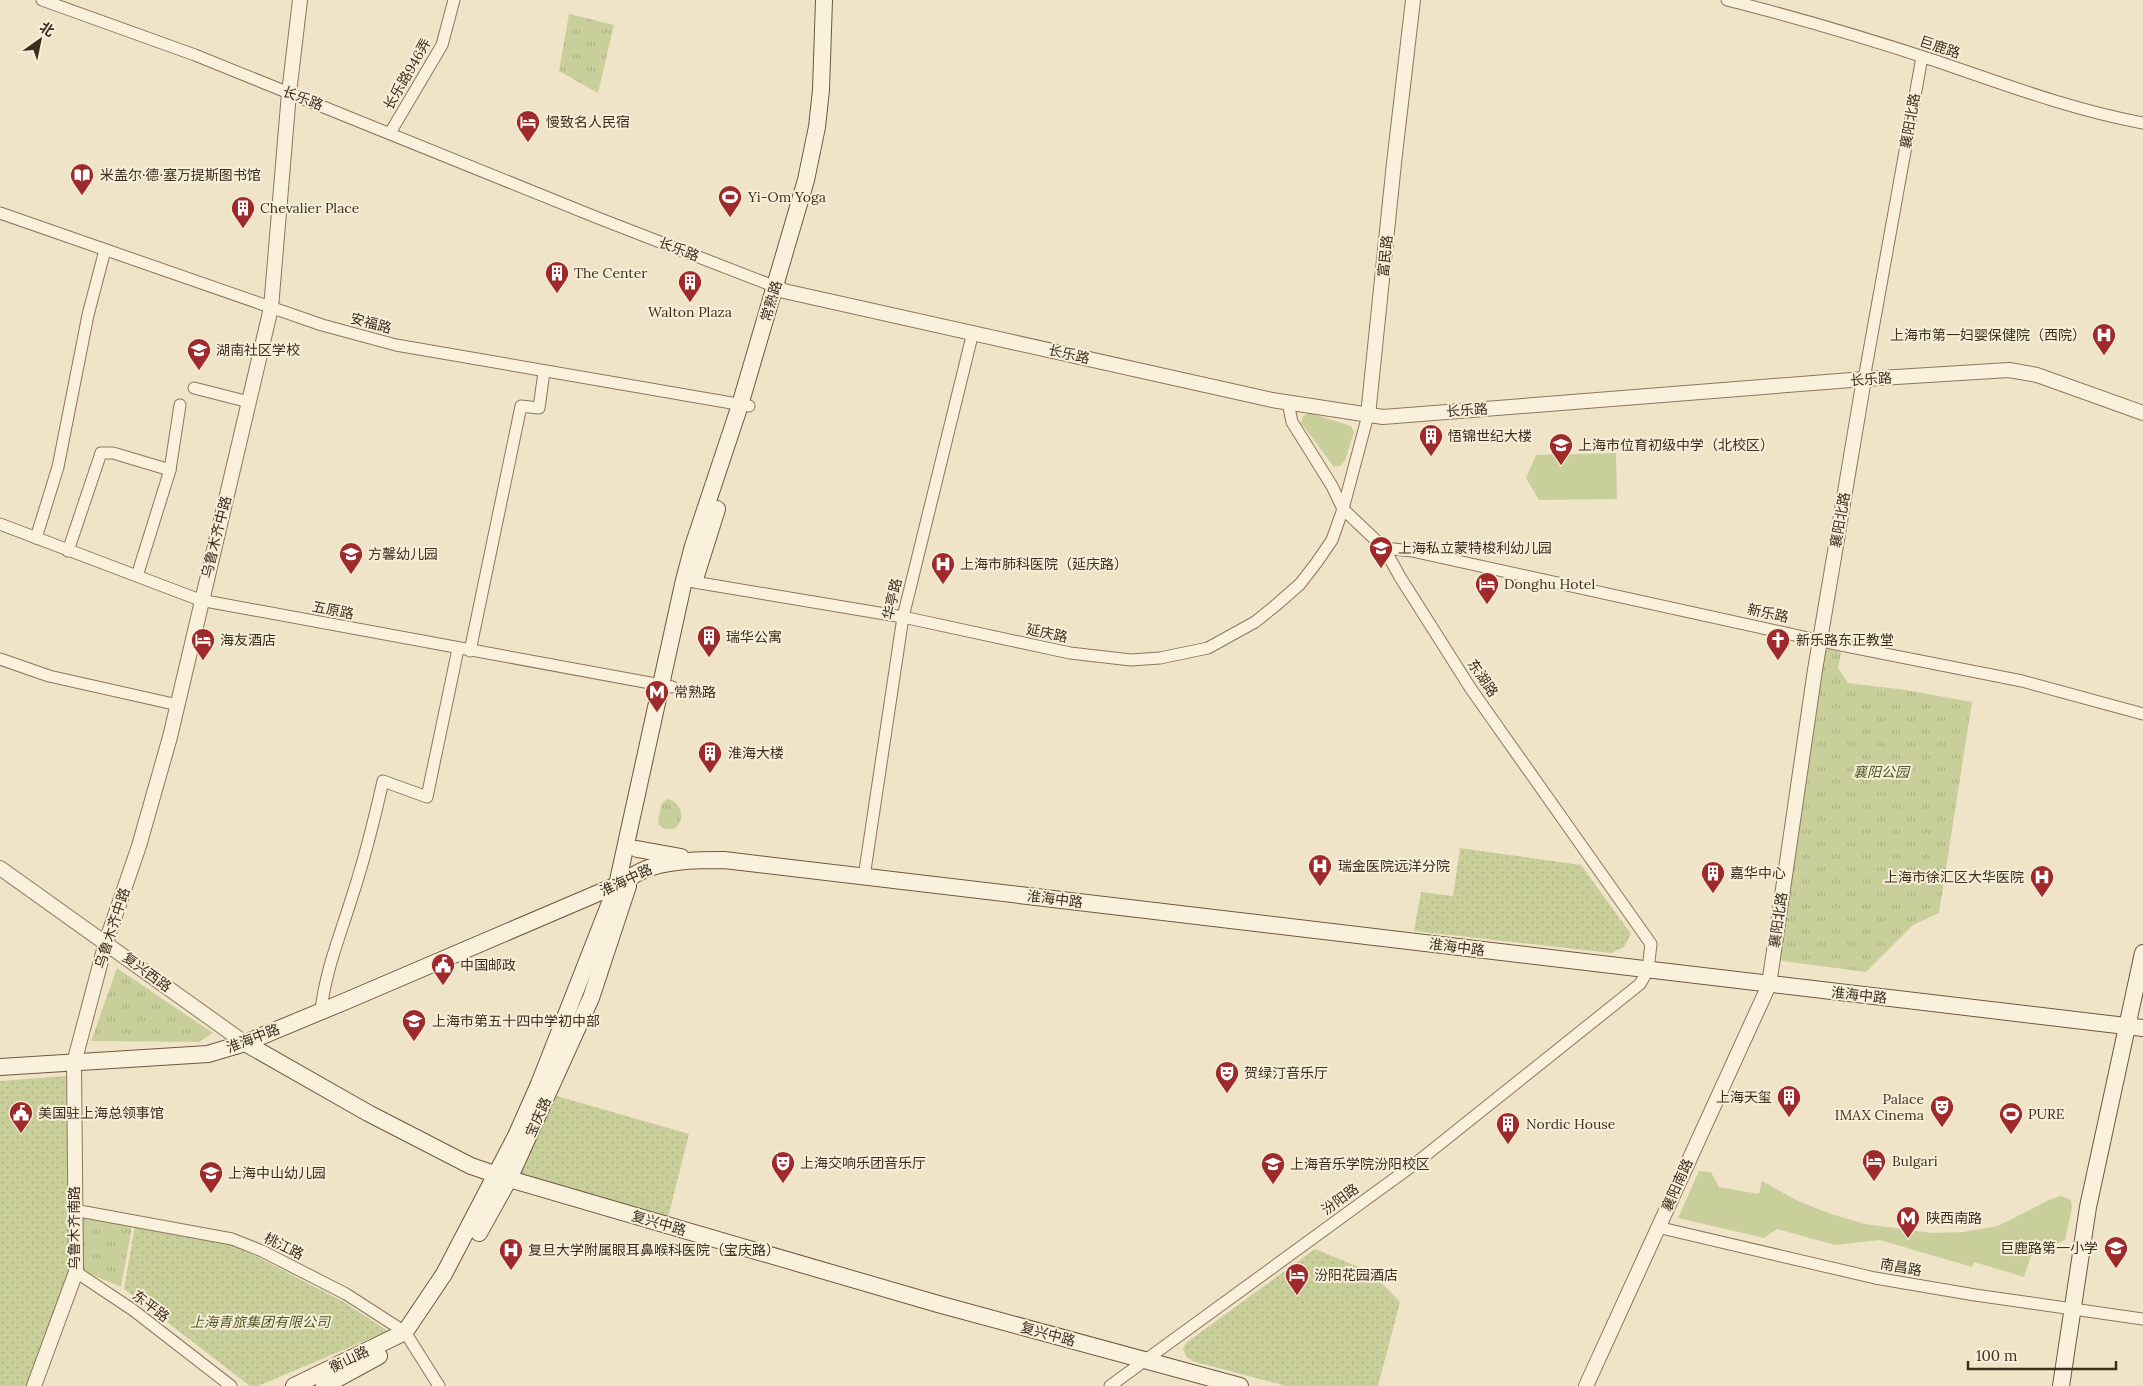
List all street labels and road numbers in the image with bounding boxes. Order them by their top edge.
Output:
street label: 巨鹿路 [1917,32,1963,62]
street label: 长乐路946弄 [379,35,435,113]
street label: 长乐路 [280,82,326,114]
street label: 襄阳北路 [1896,92,1924,150]
street label: 长乐路 [656,233,702,265]
street label: 富民路 [1374,234,1396,278]
street label: 常熟路 [756,278,786,324]
street label: 安福路 [348,309,394,337]
street label: 长乐路 [1047,341,1091,367]
street label: 长乐路 [1849,369,1893,389]
street label: 长乐路 [1445,400,1489,420]
street label: 襄阳北路 [1826,491,1854,549]
street label: 乌鲁木齐中路 [197,494,235,580]
street label: 华亭路 [879,577,905,621]
street label: 五原路 [311,597,355,623]
street label: 新乐路 [1746,600,1790,626]
street label: 延庆路 [1025,620,1069,646]
street label: 东湖路 [1464,656,1502,700]
street label: 淮海中路 [597,860,655,900]
street label: 乌鲁木齐中路 [90,885,134,971]
street label: 淮海中路 [1026,887,1084,911]
street label: 襄阳北路 [1765,891,1791,949]
street label: 淮海中路 [1428,935,1486,959]
street label: 复兴西路 [119,948,175,996]
street label: 淮海中路 [1830,983,1888,1007]
street label: 淮海中路 [224,1020,282,1056]
street label: 宝庆路 [521,1094,555,1140]
street label: 襄阳南路 [1657,1156,1697,1214]
street label: 汾阳路 [1318,1179,1362,1219]
street label: 乌鲁木齐南路 [65,1186,83,1270]
street label: 复兴中路 [630,1207,688,1239]
street label: 桃江路 [261,1229,307,1263]
street label: 南昌路 [1879,1254,1923,1280]
street label: 东平路 [129,1286,173,1326]
street label: 复兴中路 [1019,1318,1077,1350]
street label: 衡山路 [326,1342,372,1376]

